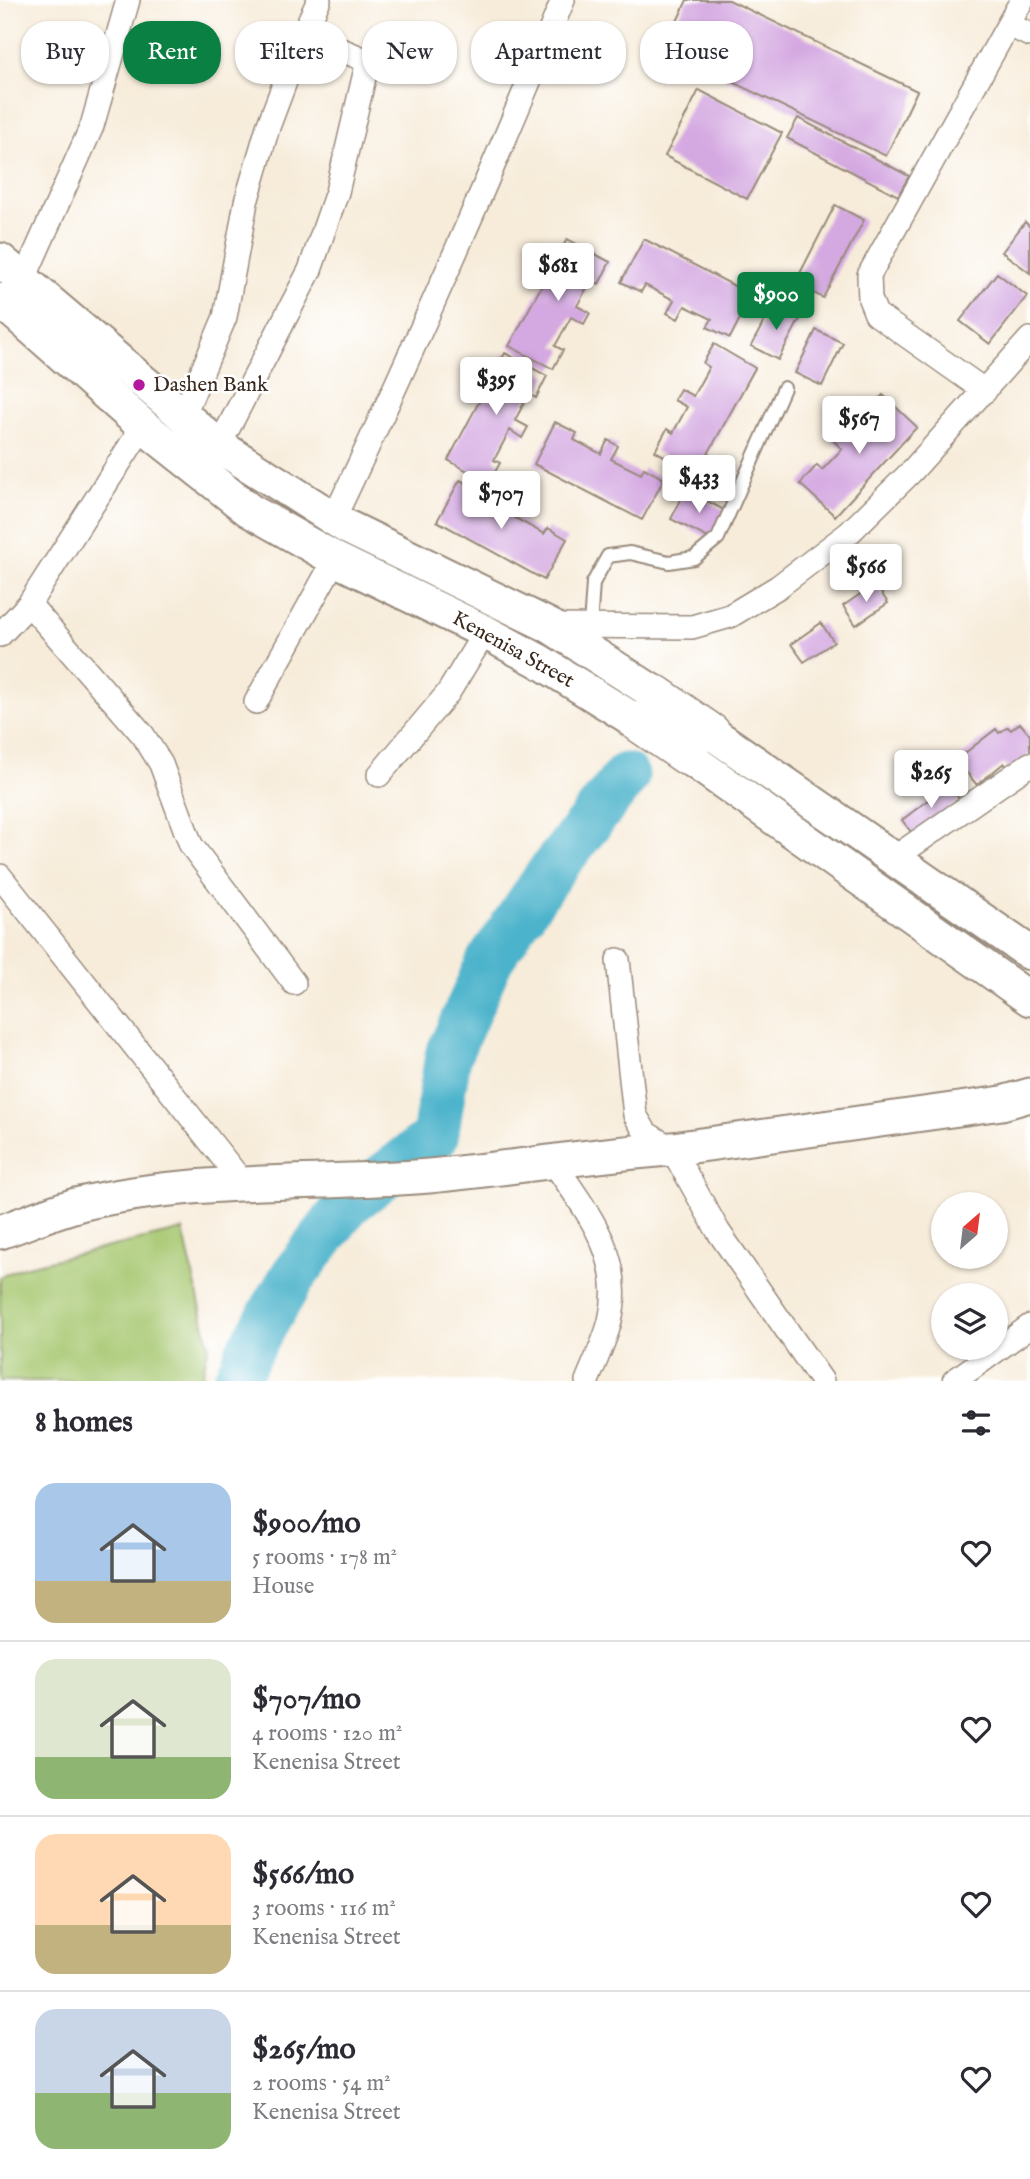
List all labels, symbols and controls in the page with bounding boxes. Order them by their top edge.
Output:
chip: Buy [21,21,109,84]
chip: Rent [123,21,221,84]
chip: Filters [235,21,348,84]
chip: New [362,21,457,84]
chip: Apartment [471,21,626,84]
chip: House [640,21,753,84]
pin: $681 [517,244,599,303]
text: $681 [538,251,578,280]
pin: $900 [735,272,817,332]
text: $900 [753,280,799,309]
pin: $395 [455,358,537,417]
text: $395 [476,365,516,394]
place label: Dashen Bank [153,372,269,399]
marker: Dashen Bank [131,377,147,393]
pin: $567 [818,396,900,456]
text: $567 [838,404,880,433]
pin: $433 [658,456,740,515]
text: $433 [678,463,720,492]
pin: $707 [460,472,542,531]
text: $707 [478,479,524,508]
pin: $566 [825,544,907,604]
text: $566 [846,552,886,581]
street label: Kenenisa Street [447,605,579,695]
pin: $265 [890,750,972,810]
text: $265 [910,758,952,787]
north arrow [931,1192,1008,1269]
map controls [931,1192,1008,1360]
button: layers [931,1283,1008,1360]
text: 8 homes [35,1404,133,1442]
icon: filters [957,1404,995,1442]
text: $900/mo [252,1505,361,1543]
icon: home [91,1511,175,1595]
icon: heart [957,1534,995,1572]
text: 5 rooms · 178 m² [252,1543,397,1572]
text: House [252,1572,314,1601]
text: $707/mo [252,1681,361,1719]
icon: home [91,1687,175,1771]
icon: heart [957,1710,995,1748]
text: 4 rooms · 120 m² [252,1719,402,1748]
text: Kenenisa Street [252,1748,401,1777]
text: $566/mo [252,1856,354,1894]
icon: home [91,1862,175,1946]
icon: heart [957,1885,995,1923]
text: 3 rooms · 116 m² [252,1894,396,1923]
text: Kenenisa Street [252,1923,401,1952]
text: $265/mo [252,2031,356,2069]
icon: home [91,2037,175,2121]
icon: heart [957,2060,995,2098]
text: 2 rooms · 54 m² [252,2069,391,2098]
text: Kenenisa Street [252,2098,401,2127]

